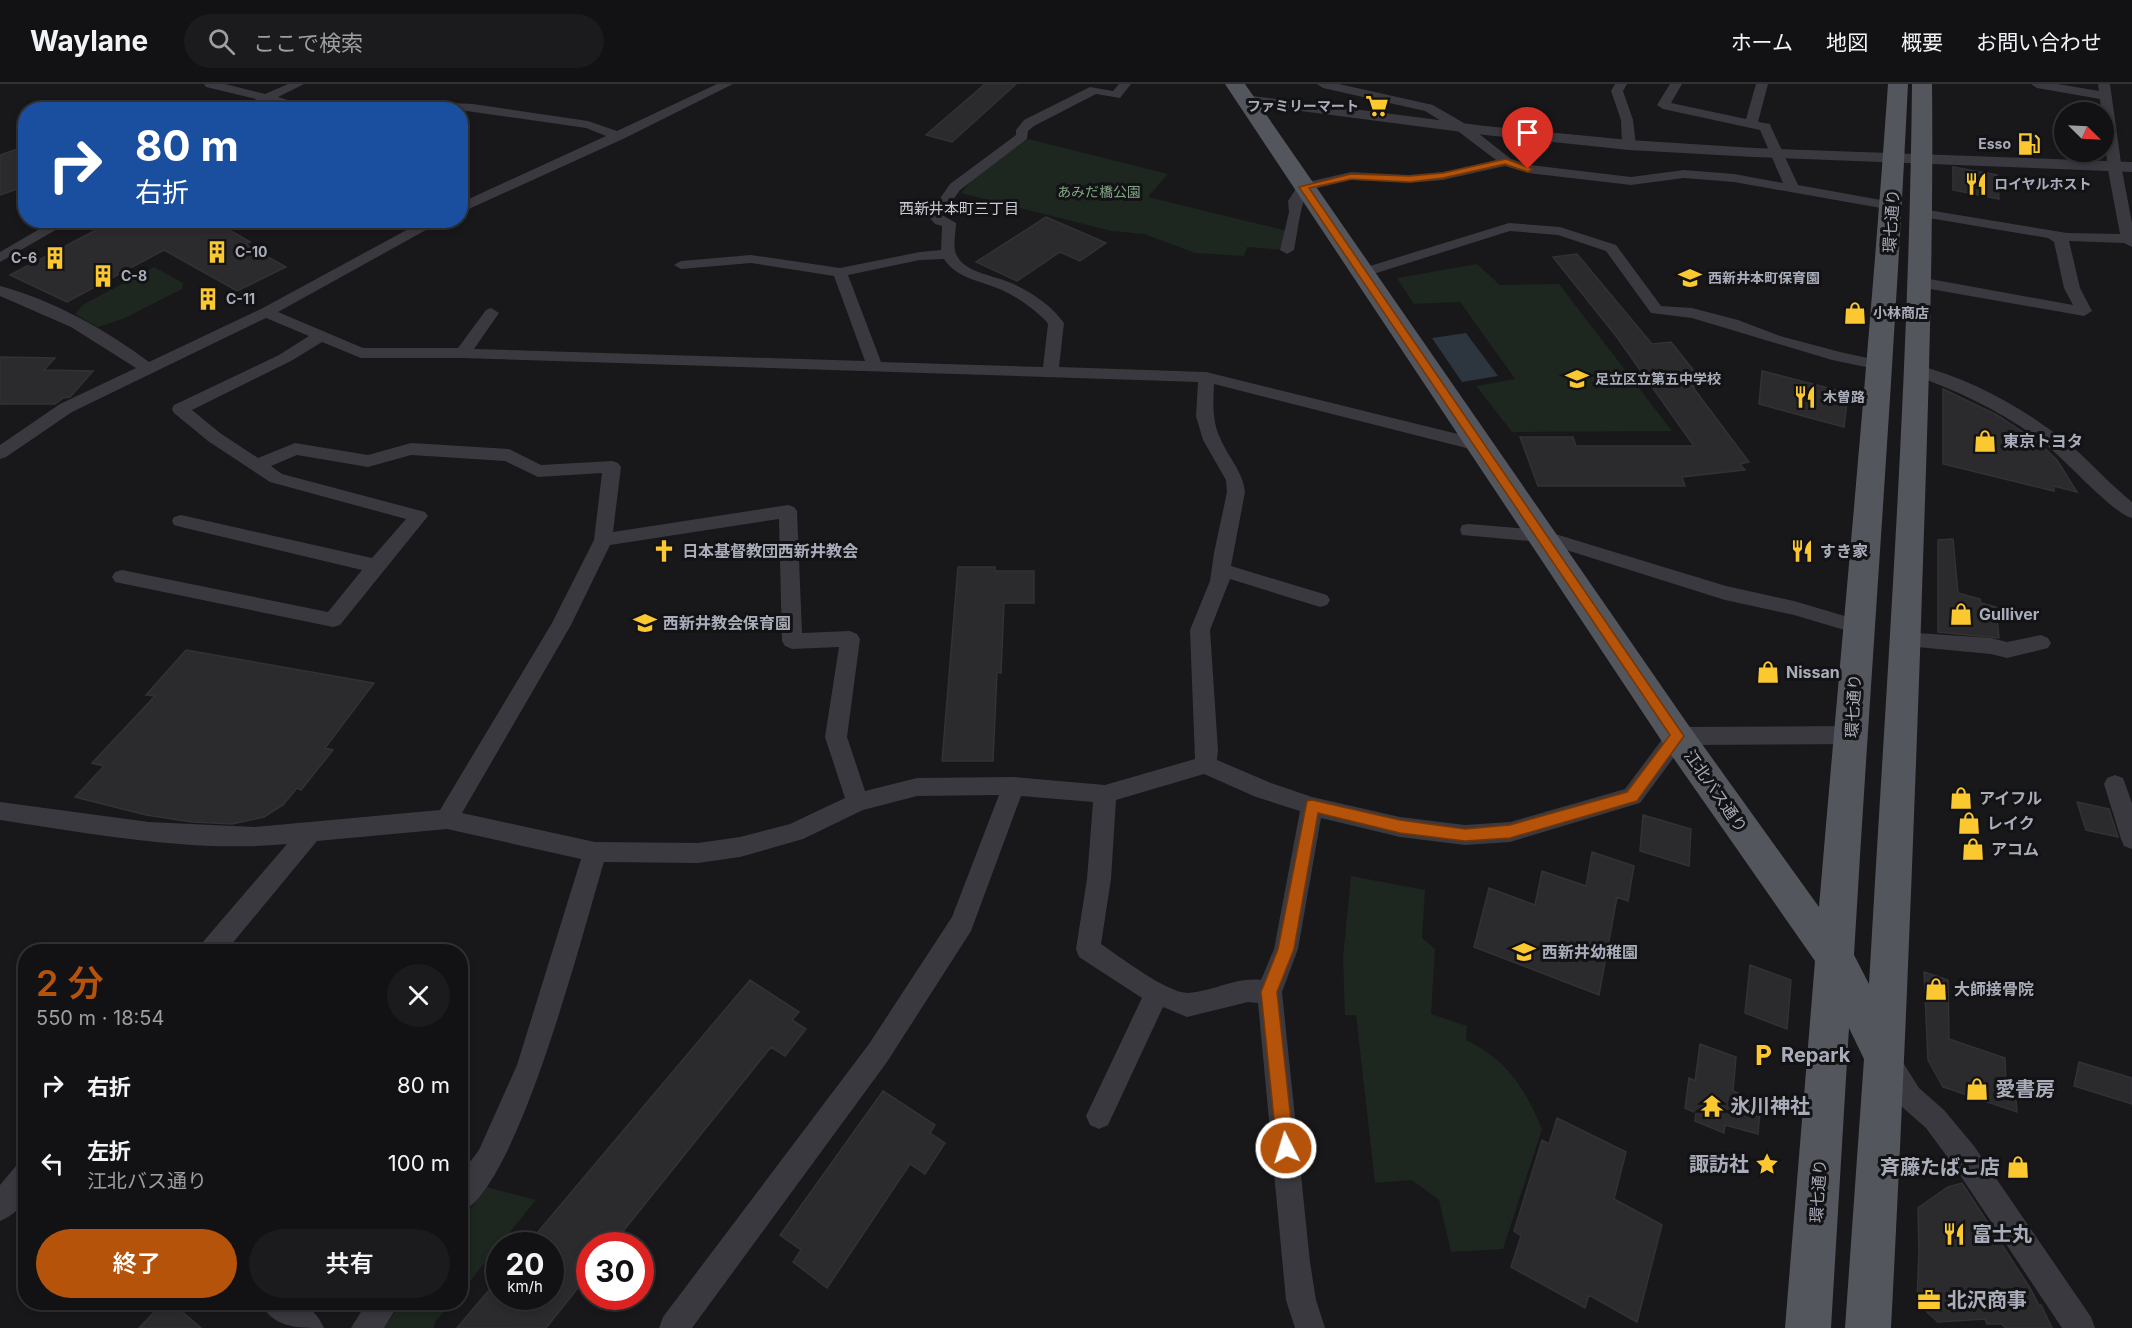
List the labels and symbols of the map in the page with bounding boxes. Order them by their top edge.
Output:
supermarket icon: ファミリーマート [1364,93,1390,119]
place label: ファミリーマート [1247,97,1359,114]
north arrow [2054,102,2114,162]
pin [1502,107,1553,169]
fuel station icon: Esso [2016,131,2042,157]
place label: Esso [1978,135,2011,152]
restaurant icon: ロイヤルホスト [1963,171,1989,197]
place label: ロイヤルホスト [1994,175,2092,192]
park label: あみだ橋公園 [1057,183,1141,200]
street label: 環七通り [1879,188,1903,254]
district label: 西新井本町三丁目 [899,199,1019,218]
building icon: C-10 [204,239,230,265]
place label: C-10 [235,243,267,260]
building icon: C-6 [42,245,68,271]
place label: C-6 [11,249,37,266]
building icon: C-8 [90,263,116,289]
school or university icon: 西新井本町保育園 [1677,265,1703,291]
place label: C-8 [121,267,147,284]
place label: 西新井本町保育園 [1708,269,1820,286]
building icon: C-11 [195,286,221,312]
place label: C-11 [226,290,255,307]
shop icon: 小林商店 [1842,300,1868,326]
place label: 小林商店 [1873,304,1929,321]
school or university icon: 足立区立第五中学校 [1564,366,1590,392]
place label: 足立区立第五中学校 [1595,370,1721,387]
restaurant icon: 木曽路 [1792,384,1818,410]
place label: 木曽路 [1823,388,1865,405]
shop icon: 東京トヨタ [1972,428,1998,454]
place label: 東京トヨタ [2003,431,2083,451]
church icon: 日本基督教団西新井教会 [651,538,677,564]
restaurant icon: すき家 [1789,538,1815,564]
place label: 日本基督教団西新井教会 [682,541,858,561]
place label: すき家 [1820,541,1868,561]
shop icon: Gulliver [1948,601,1974,627]
place label: Gulliver [1979,604,2040,624]
school or university icon: 西新井教会保育園 [632,610,658,636]
place label: 西新井教会保育園 [663,613,791,633]
shop icon: Nissan [1755,659,1781,685]
place label: Nissan [1786,662,1840,682]
street label: 環七通り [1841,674,1865,738]
street label: 江北バス通り [1680,746,1752,836]
shop icon: アイフル [1948,785,1974,811]
place label: アイフル [1979,788,2042,808]
shop icon: レイク [1956,810,1982,836]
place label: レイク [1987,813,2035,833]
shop icon: アコム [1960,836,1986,862]
place label: アコム [1991,839,2039,859]
school or university icon: 西新井幼稚園 [1511,939,1537,965]
place label: 西新井幼稚園 [1542,942,1638,962]
shop icon: 大師接骨院 [1923,976,1949,1002]
place label: 大師接骨院 [1954,979,2034,999]
parking icon: Repark [1750,1042,1776,1068]
place label: Repark [1781,1043,1851,1067]
shop icon: 愛書房 [1964,1076,1990,1102]
place label: 愛書房 [1995,1077,2055,1101]
temple icon: 氷川神社 [1699,1093,1725,1119]
place label: 氷川神社 [1730,1094,1810,1118]
position arrow [1254,1116,1318,1180]
place icon: 諏訪社 [1754,1151,1780,1177]
place label: 諏訪社 [1689,1152,1749,1176]
shop icon: 斉藤たばこ店 [2005,1154,2031,1180]
place label: 斉藤たばこ店 [1880,1155,2000,1179]
street label: 環七通り [1806,1158,1830,1224]
restaurant icon: 富士丸 [1941,1221,1967,1247]
place label: 富士丸 [1972,1222,2032,1246]
speed limit sign: 30 [576,1232,654,1310]
office icon: 北沢商事 [1916,1287,1942,1313]
place label: 北沢商事 [1947,1288,2027,1312]

